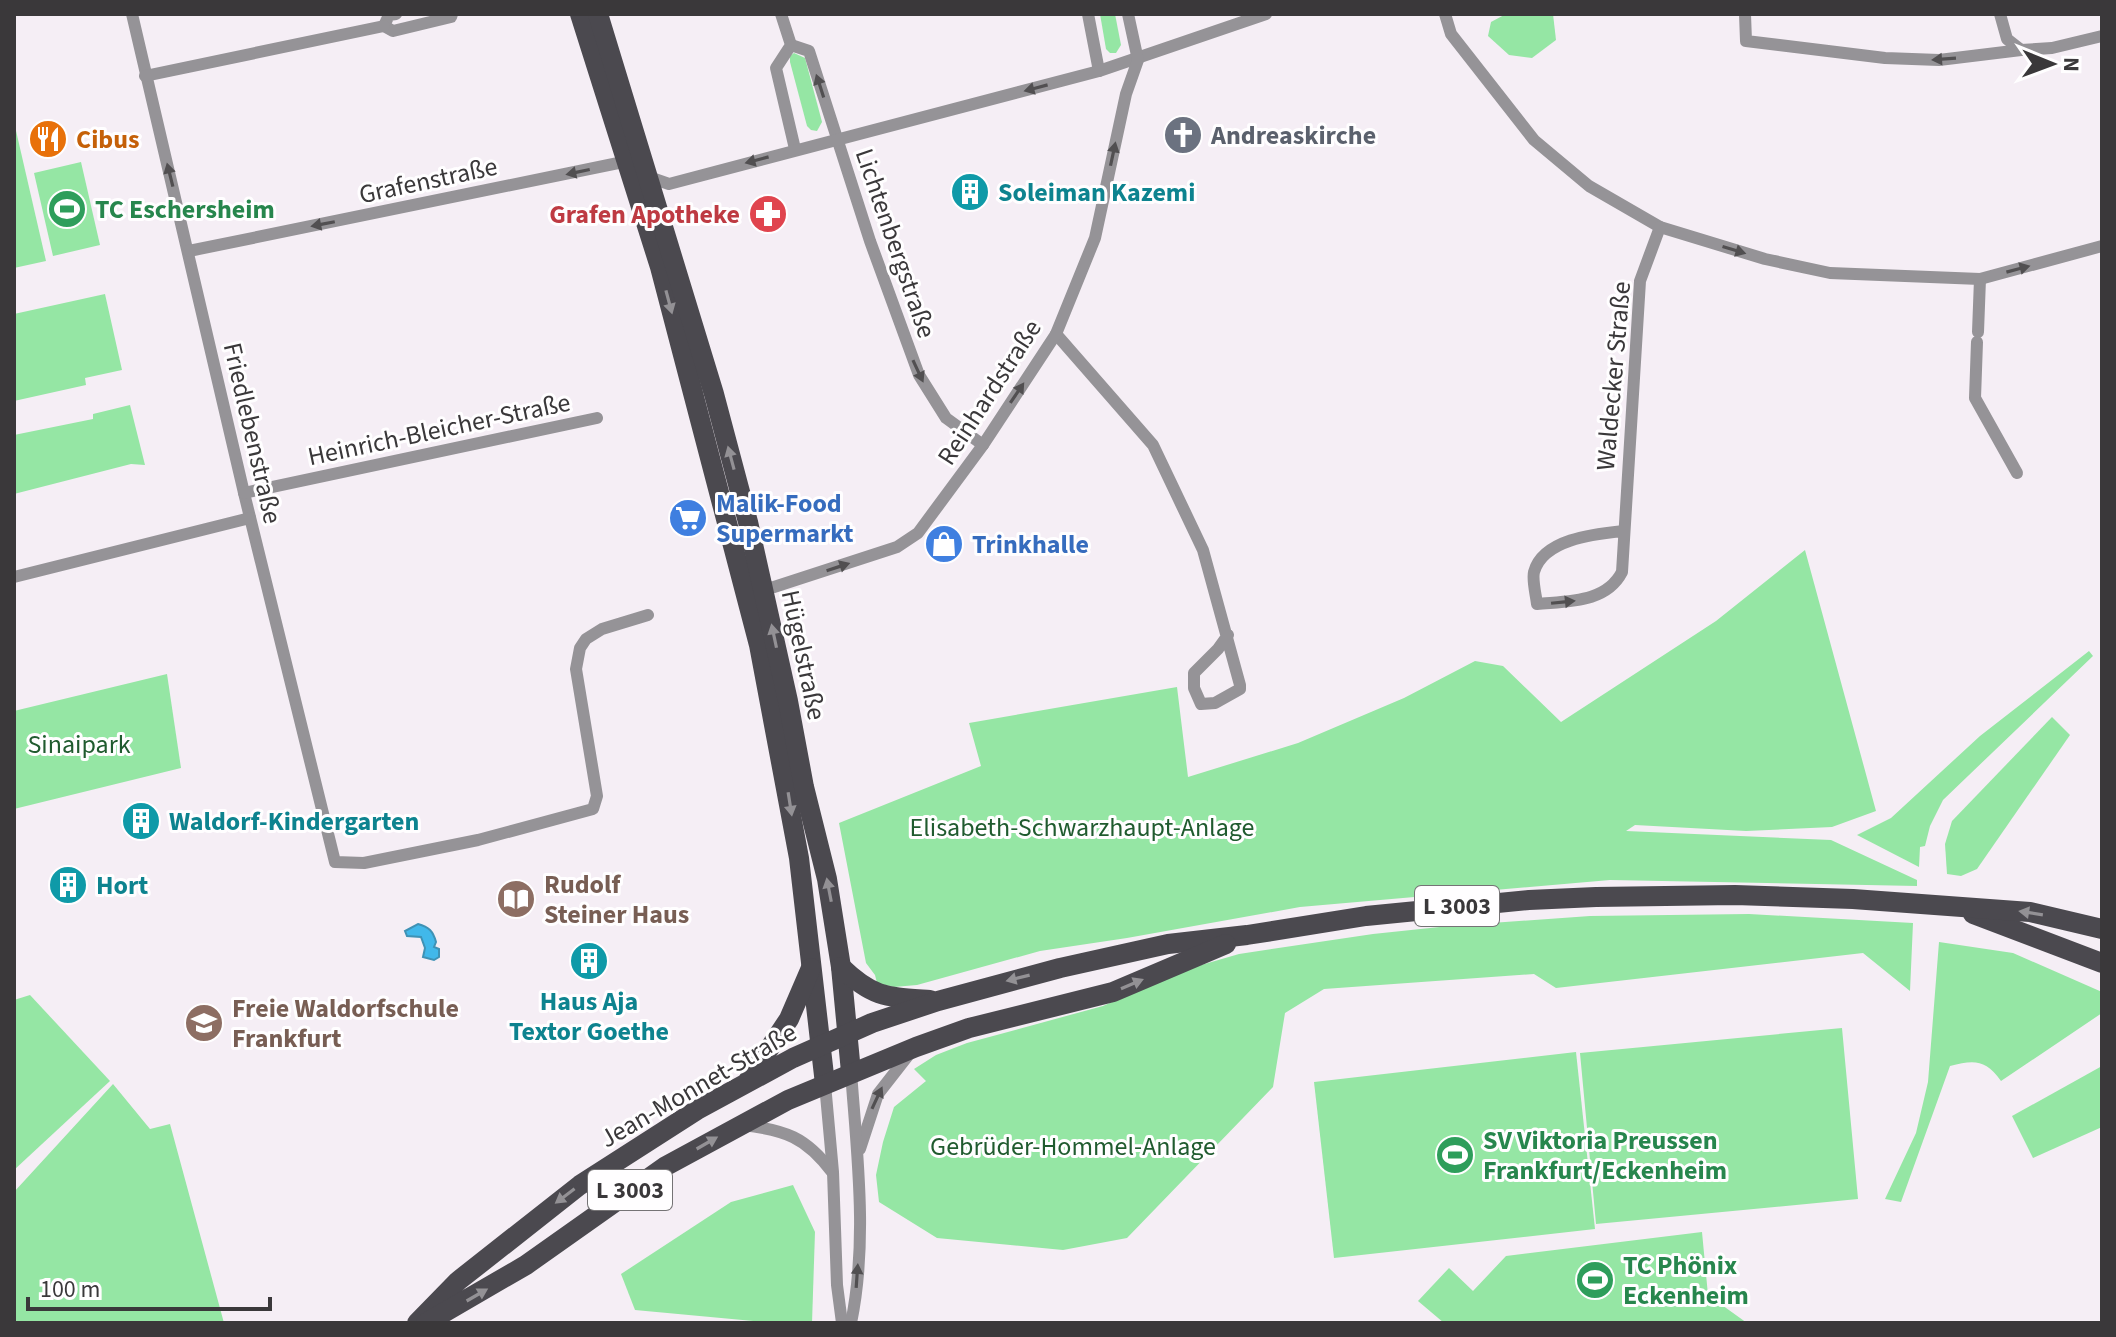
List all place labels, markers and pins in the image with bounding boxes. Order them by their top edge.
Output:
church icon: Andreaskirche [1162,114,1204,156]
place label: Andreaskirche [1210,117,1376,154]
restaurant icon: Cibus [27,118,69,160]
place label: Cibus [76,121,140,158]
building icon: Soleiman Kazemi [949,171,991,213]
place label: Soleiman Kazemi [998,174,1195,211]
sports icon: TC Eschersheim [46,188,88,230]
place label: TC Eschersheim [95,191,275,228]
pharmacy icon: Grafen Apotheke [747,193,789,235]
place label: Grafen Apotheke [549,196,740,233]
place label: Malik-Food Supermarkt [716,485,854,552]
supermarket icon: Malik-Food Supermarkt [667,497,709,539]
shop icon: Trinkhalle [923,523,965,565]
place label: Trinkhalle [972,526,1089,563]
building icon: Waldorf-Kindergarten [120,800,162,842]
place label: Waldorf-Kindergarten [169,803,419,840]
building icon: Hort [47,864,89,906]
place label: Rudolf Steiner Haus [544,866,689,933]
place label: Hort [96,867,148,904]
library icon: Rudolf Steiner Haus [495,878,537,920]
building icon: Haus Aja Textor Goethe [568,940,610,982]
place label: Haus Aja Textor Goethe [509,983,669,1050]
place label: Freie Waldorfschule Frankfurt [232,990,459,1057]
school or university icon: Freie Waldorfschule Frankfurt [183,1002,225,1044]
place label: SV Viktoria Preussen Frankfurt/Eckenheim [1483,1122,1727,1189]
sports icon: SV Viktoria Preussen Frankfurt/Eckenheim [1434,1134,1476,1176]
place label: TC Phönix Eckenheim [1623,1247,1749,1314]
sports icon: TC Phönix Eckenheim [1574,1259,1616,1301]

